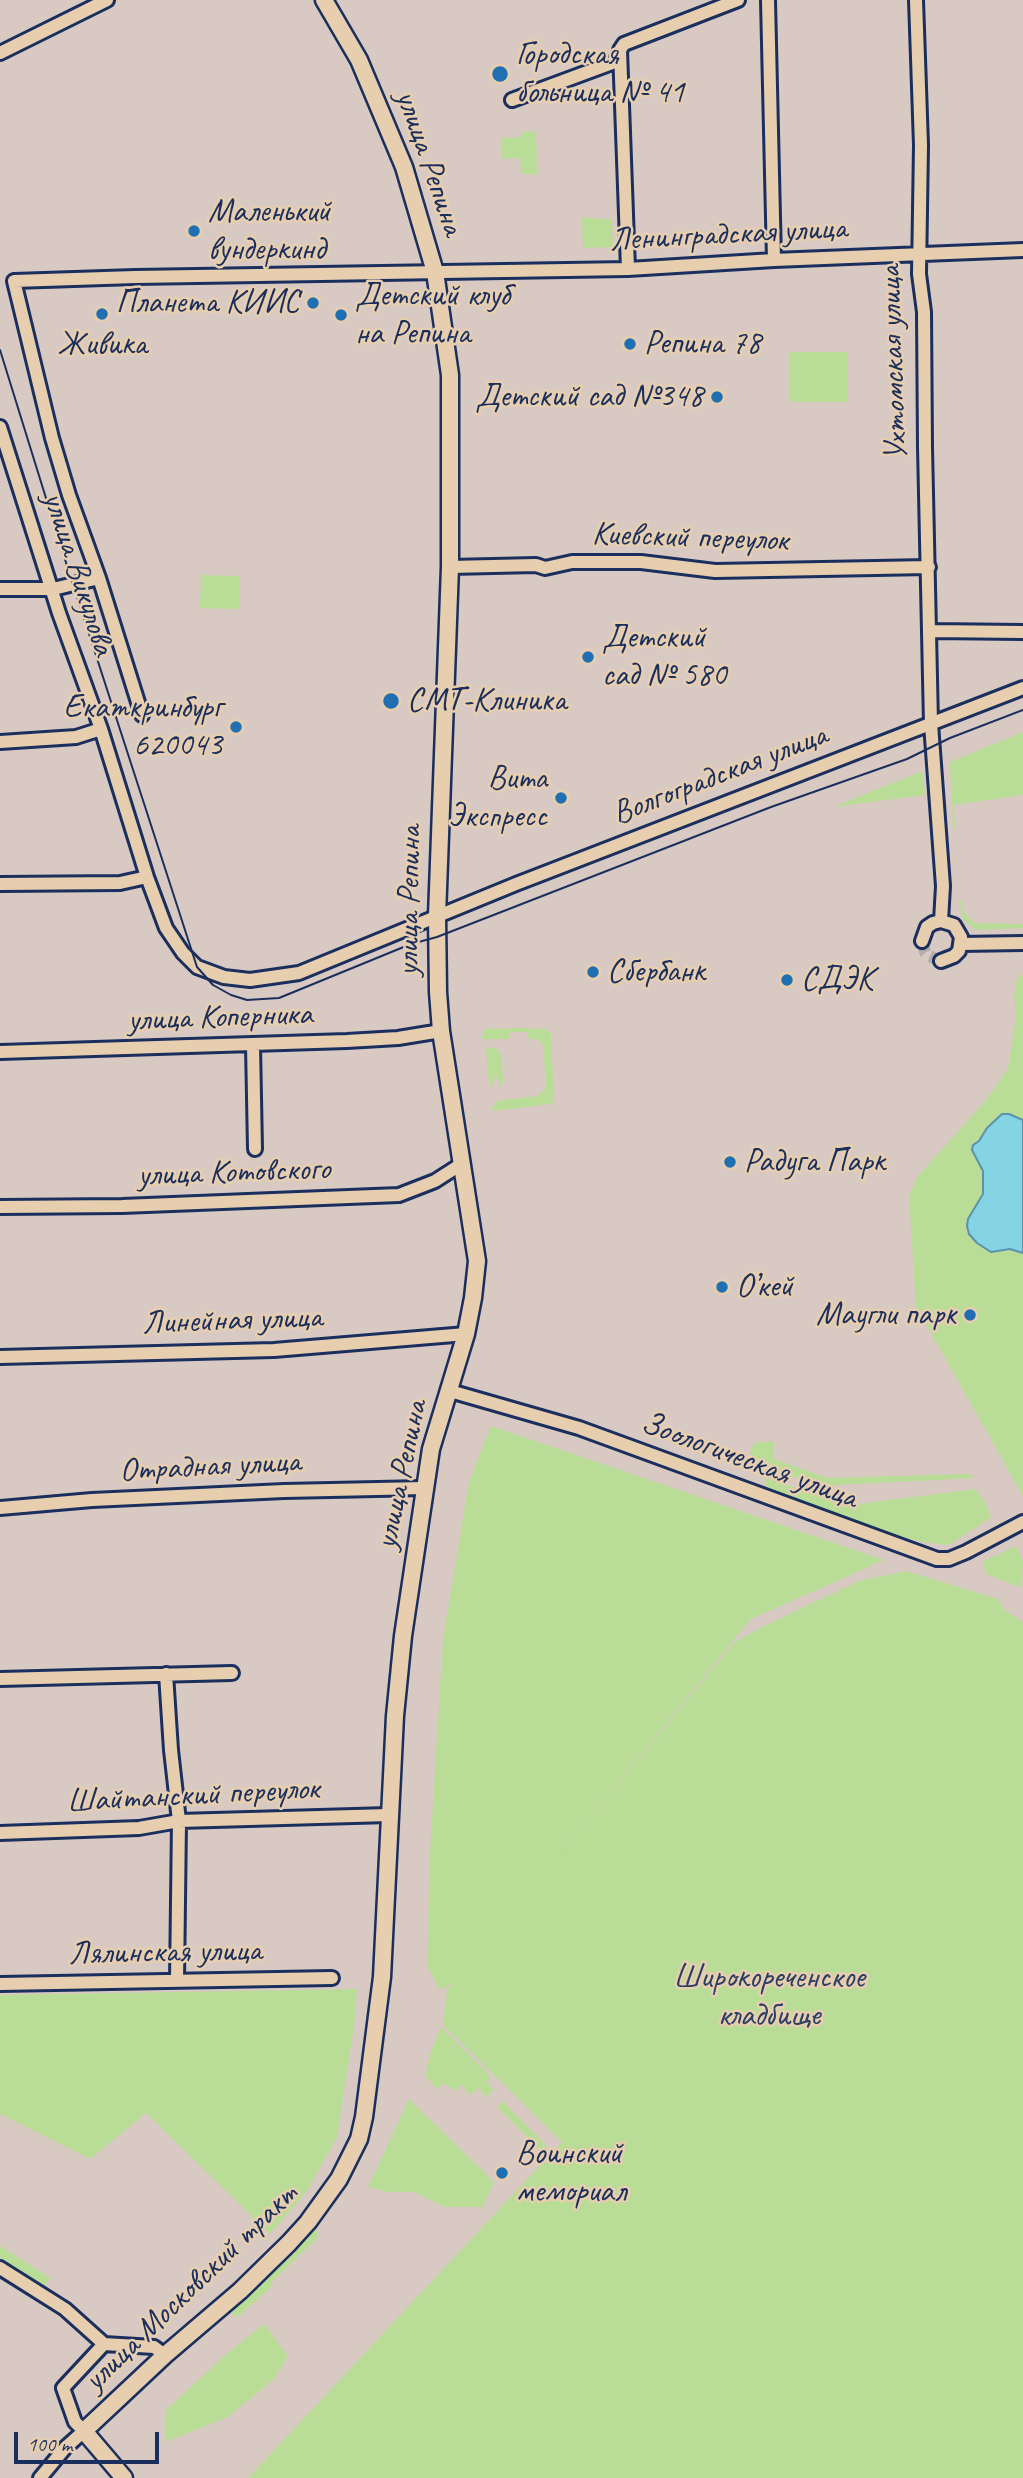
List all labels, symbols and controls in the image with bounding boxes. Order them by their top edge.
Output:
place label: Городская больница № 41 [516,35,684,113]
marker: Городская больница № 41 [490,64,510,84]
street label: улица Репина [386,85,472,241]
place label: Маленький вундеркинд [208,192,331,270]
street label: Ленинградская улица [609,209,847,261]
marker: Маленький вундеркинд [186,223,202,239]
street label: Ухтомская улица [871,265,917,461]
place label: Детский клуб на Репина [355,276,509,354]
place label: Планета КИИС [116,283,299,323]
marker: Планета КИИС [305,295,321,311]
marker: Живика [94,306,110,322]
marker: Детский клуб на Репина [333,307,349,323]
place label: Репина 78 [644,324,761,364]
place label: Живика [57,325,147,365]
marker: Репина 78 [622,336,638,352]
place label: Детский сад №348 [475,377,703,417]
marker: Детский сад №348 [709,389,725,405]
street label: улица Викулова [33,487,123,661]
street label: Киевский переулок [591,515,789,561]
place label: Детский сад № 580 [602,618,726,696]
marker: Детский сад № 580 [580,649,596,665]
place label: СМТ-Клиника [407,681,566,721]
place label: Екаткринбург 620043 [63,688,222,766]
marker: СМТ-Клиника [381,691,401,711]
street label: Волгоградская улица [607,716,833,834]
marker: Екаткринбург 620043 [228,719,244,735]
place label: Вита Экспресс [448,759,547,837]
marker: Вита Экспресс [553,790,569,806]
street label: улица Репина [389,825,431,977]
place label: Сбербанк [607,952,705,992]
place label: СДЭК [801,960,873,1000]
marker: Сбербанк [585,964,601,980]
marker: СДЭК [779,972,795,988]
street label: улица Коперника [127,995,313,1041]
place label: Радуга Парк [744,1142,885,1182]
street label: улица Котовского [137,1150,331,1196]
marker: Радуга Парк [722,1154,738,1170]
place label: О’кей [736,1267,793,1307]
marker: О’кей [714,1279,730,1295]
place label: Маугли парк [816,1295,956,1335]
street label: Линейная улица [141,1298,323,1344]
marker: Маугли парк [962,1307,978,1323]
street label: улица Репина [367,1397,437,1553]
street label: Зоологическая улица [636,1404,862,1518]
street label: Отрадная улица [119,1442,301,1492]
street label: Шайтанский переулок [66,1770,320,1822]
street label: Лялинская улица [68,1932,262,1974]
park label: Широкореченское кладбище [673,1958,865,2036]
place label: Воинский мемориал [516,2134,626,2212]
marker: Воинский мемориал [494,2165,510,2181]
street label: улица Московский тракт [76,2176,306,2400]
scale bar [18,2418,163,2462]
text: 100 m [27,2431,72,2457]

